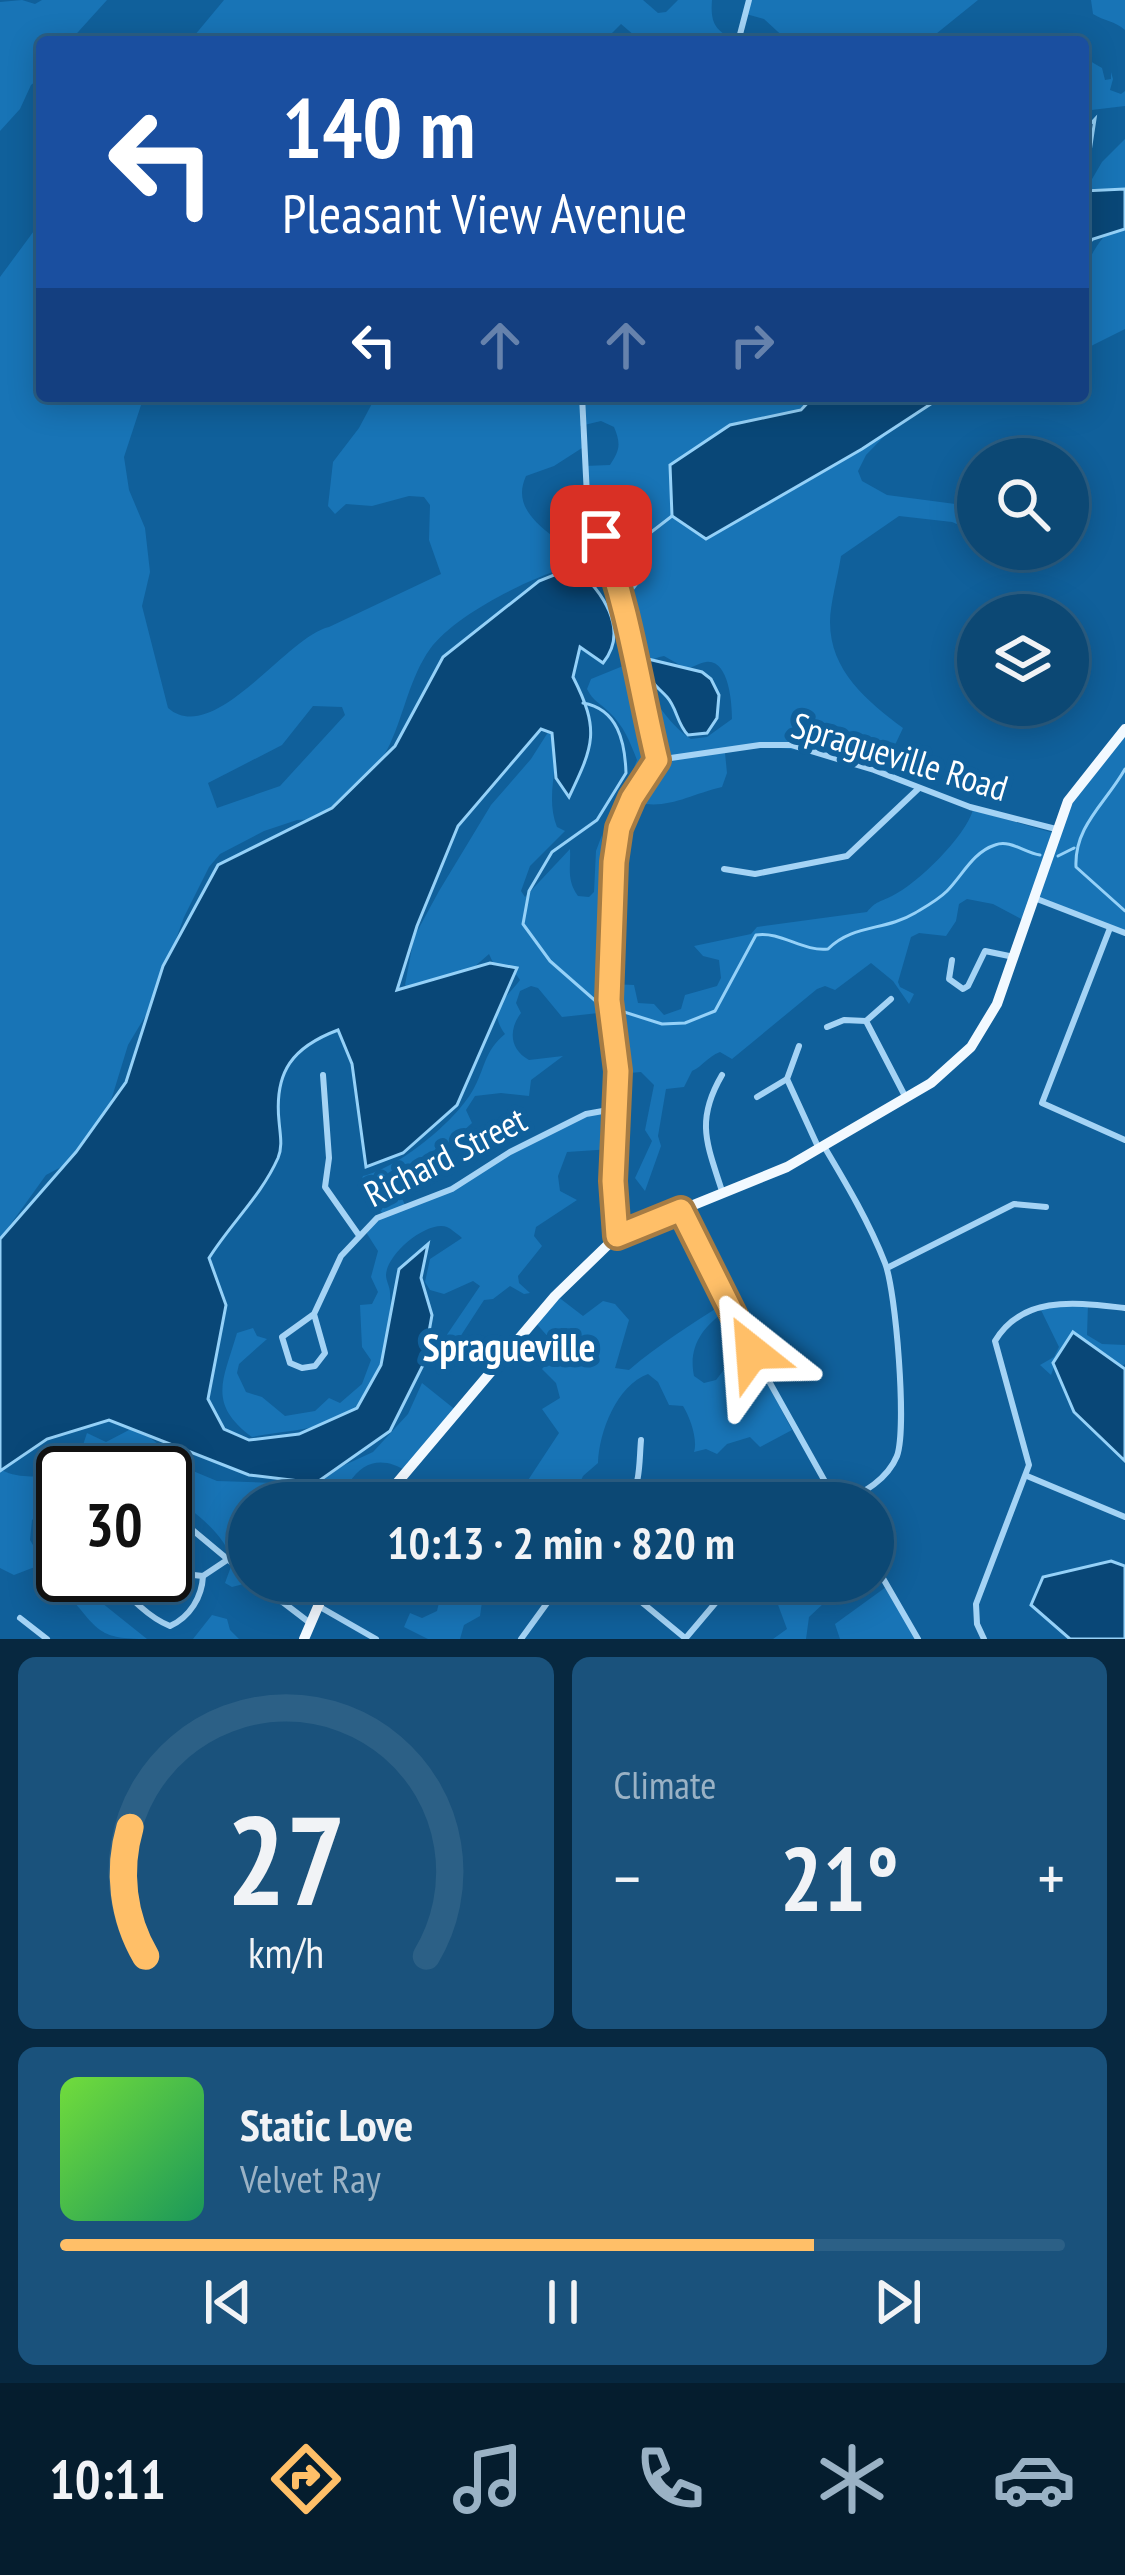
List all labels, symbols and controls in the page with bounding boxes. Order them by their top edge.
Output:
text: 140 m [282,72,475,181]
icon: left [84,84,240,240]
text: Pleasant View Avenue [282,178,687,248]
icon: left [341,312,407,378]
icon: ahead [467,312,533,378]
icon: ahead [593,312,659,378]
icon: right [719,312,785,378]
map controls [957,438,1089,726]
button: search [957,438,1089,570]
pin [550,485,652,587]
icon: arrive [568,503,634,569]
button: layers [957,594,1089,726]
street label: Spragueville Road [786,701,1014,811]
street label: Richard Street [356,1095,534,1217]
position arrow [689,1289,815,1415]
district label: Spragueville [422,1321,596,1372]
speed limit sign: 30 [36,1446,192,1602]
text: 10:13 · 2 min · 820 m [387,1513,735,1571]
text: Climate [614,1759,716,1810]
text: 27 [226,1778,345,1939]
text: 21° [780,1819,899,1936]
text: − [614,1835,641,1920]
text: + [1038,1835,1065,1920]
text: km/h [248,1924,324,1980]
text: Static Love [240,2095,413,2153]
text: Velvet Ray [240,2153,381,2204]
icon: previous [195,2269,261,2335]
icon: pause [530,2269,596,2335]
icon: next [865,2269,931,2335]
icon: directions [264,2437,348,2521]
icon: music [446,2437,530,2521]
icon: phone [628,2437,712,2521]
icon: climate [810,2437,894,2521]
icon: car [992,2437,1076,2521]
text: 10:11 [49,2444,166,2514]

